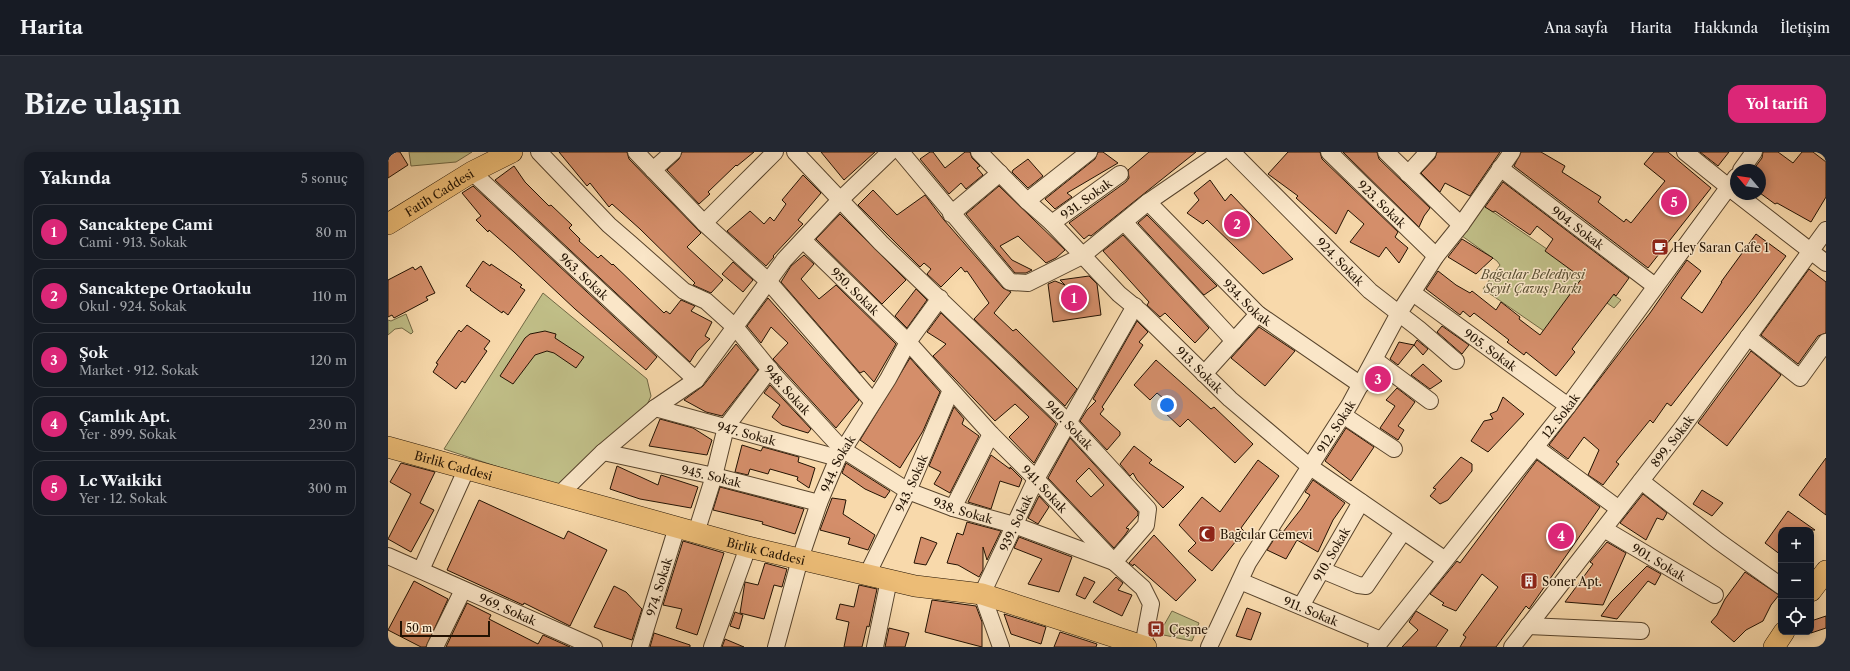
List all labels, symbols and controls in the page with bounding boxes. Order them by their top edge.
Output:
text: Harita [20,16,83,39]
text: Ana sayfa [1545,19,1608,37]
text: Harita [1630,19,1672,37]
text: Hakkında [1694,19,1758,37]
text: İletişim [1780,19,1830,37]
button: Yol tarifi [1728,85,1826,123]
text: Bize ulaşın [24,87,181,121]
north arrow [1730,164,1766,200]
street label: Fatih Caddesi [402,165,477,219]
text: Yakında [40,168,111,188]
text: 5 sonuç [301,170,348,186]
street label: 931. Sokak [1058,174,1115,222]
street label: 923. Sokak [1355,177,1410,231]
pin: 5 [1661,187,1687,217]
street label: 904. Sokak [1549,202,1608,253]
pin: 2 [1224,209,1250,239]
text: Sancaktepe Cami [79,215,213,234]
text: 1 [51,224,57,240]
text: 80 m [315,224,347,240]
text: Cami · 913. Sokak [79,234,187,250]
street label: 924. Sokak [1313,234,1368,289]
cafe icon: Hey Saran Cafe 1 [1650,237,1670,257]
place label: Hey Saran Cafe 1 [1673,240,1769,255]
street label: 963. Sokak [556,250,613,303]
street label: 950. Sokak [828,264,884,319]
park label: Bağcılar Belediyesi Seyit Çavuş Parkı [1480,267,1586,296]
street label: 934. Sokak [1220,275,1275,329]
text: Sancaktepe Ortaokulu [79,279,251,298]
pin: 1 [1061,283,1087,313]
text: 2 [50,288,58,304]
text: 110 m [312,288,347,304]
text: Okul · 924. Sokak [79,298,187,314]
street label: 905. Sokak [1461,325,1521,375]
text: Şok [79,343,108,362]
street label: 913. Sokak [1173,343,1227,396]
text: 3 [50,352,58,368]
text: 120 m [310,352,347,368]
text: Market · 912. Sokak [79,362,199,378]
street label: 948. Sokak [761,362,815,418]
pin: 3 [1365,364,1391,394]
street label: 12. Sokak [1538,389,1583,441]
your location [1157,395,1177,415]
street label: 912. Sokak [1313,396,1359,456]
street label: 940. Sokak [1042,397,1097,453]
text: Çamlık Apt. [79,407,170,426]
street label: 899. Sokak [1647,411,1697,470]
text: 4 [50,416,58,432]
text: 230 m [309,416,347,432]
street label: 947. Sokak [716,418,779,448]
text: Yer · 899. Sokak [79,426,176,442]
street label: 944. Sokak [817,431,859,494]
street label: Birlik Caddesi [413,447,494,483]
street label: 943. Sokak [892,451,931,514]
street label: 945. Sokak [680,462,744,491]
street label: 941. Sokak [1019,462,1072,516]
text: Lc Waikiki [79,471,162,490]
text: 5 [50,480,58,496]
text: 300 m [308,480,347,496]
text: Yer · 12. Sokak [79,490,167,506]
street label: 939. Sokak [996,491,1036,554]
street label: 938. Sokak [931,494,996,527]
pin: 4 [1548,521,1574,551]
street label: 910. Sokak [1309,523,1353,584]
mosque icon: Bağcılar Cemevi [1197,524,1217,544]
place label: Bağcılar Cemevi [1220,527,1313,542]
map controls [1778,527,1814,635]
button: + [1778,527,1814,563]
street label: Birlik Caddesi [725,534,807,568]
street label: 901. Sokak [1629,540,1690,584]
street label: 974. Sokak [642,555,675,618]
button: − [1778,563,1814,599]
building icon: Soner Apt. [1519,571,1539,591]
place label: Soner Apt. [1542,574,1602,589]
street label: 969. Sokak [477,590,540,629]
street label: 911. Sokak [1281,593,1342,629]
button: locate [1778,599,1814,635]
scale bar [400,619,490,638]
bus stop icon: Çeşme [1146,619,1166,639]
text: 50 m [406,621,432,635]
place label: Çeşme [1169,622,1208,637]

